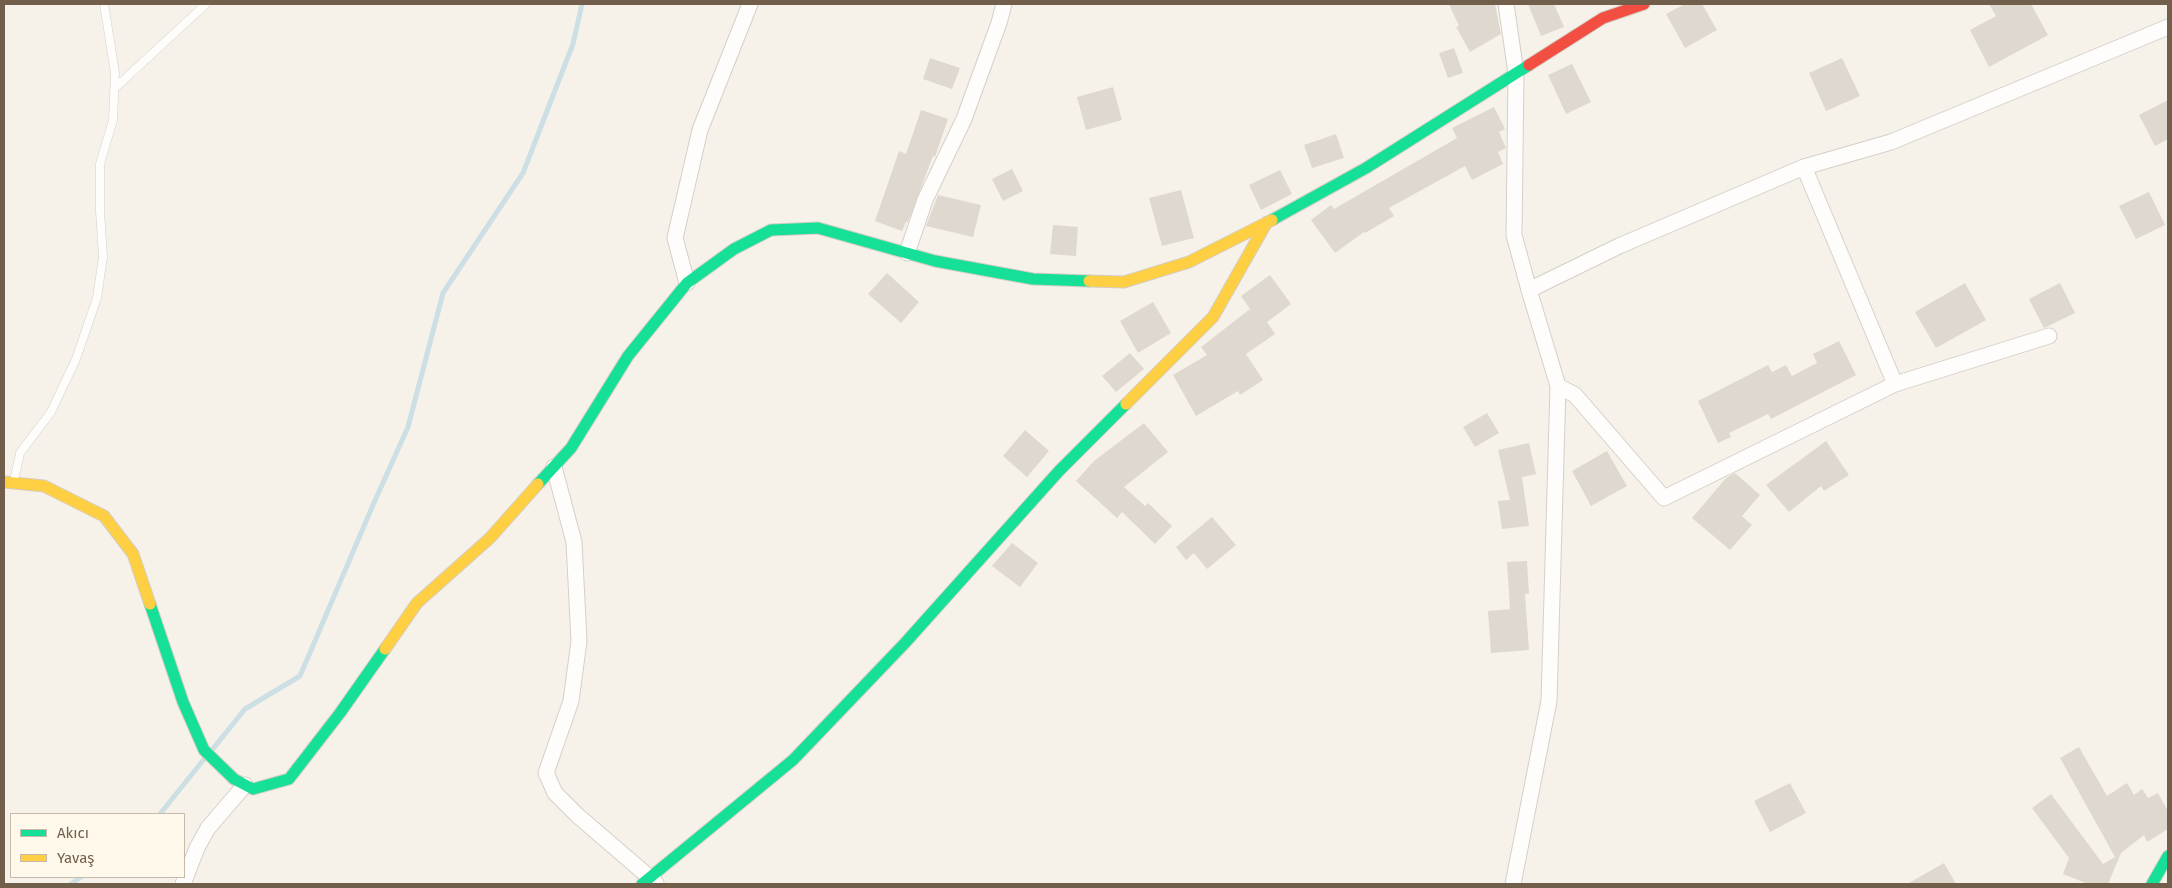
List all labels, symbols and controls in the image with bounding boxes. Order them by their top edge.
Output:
legend [10,813,185,878]
text: Akıcı [57,824,89,842]
text: Yavaş [57,849,94,867]

